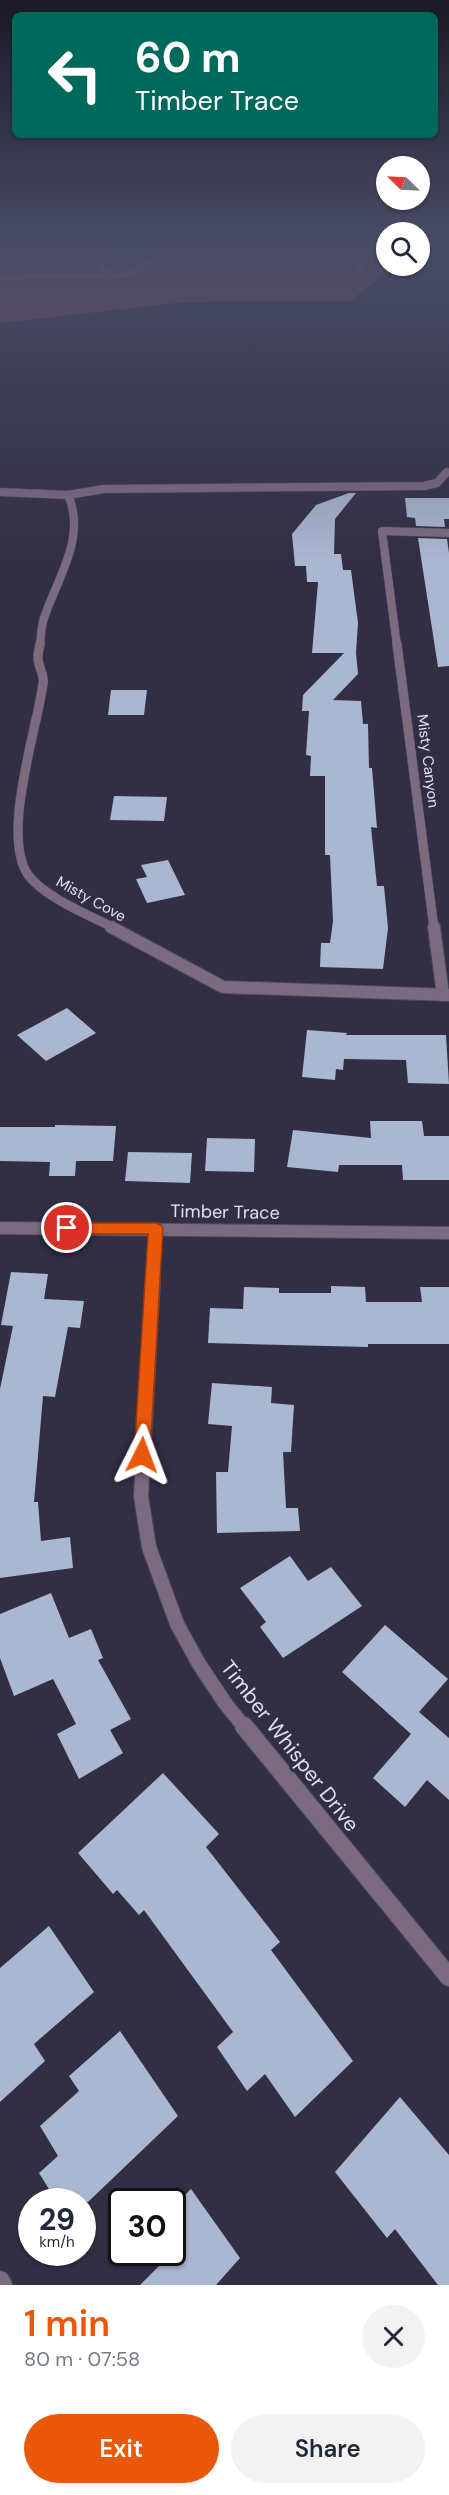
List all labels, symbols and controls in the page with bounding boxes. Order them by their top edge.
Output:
text: 60 m [135,30,241,85]
icon: left [36,36,114,114]
text: Timber Trace [135,83,299,118]
north arrow [376,156,430,210]
map controls [376,156,430,276]
button: search [376,222,430,276]
street label: Misty Canyon [412,713,444,809]
street label: Misty Cove [52,872,130,926]
street label: Timber Trace [170,1199,280,1225]
pin [41,1202,92,1253]
icon: arrive [50,1211,83,1244]
position arrow [110,1423,174,1487]
street label: Timber Whisper Drive [214,1655,366,1837]
speed limit sign: 30 [108,2188,186,2266]
text: 29 [39,2200,75,2239]
text: km/h [39,2232,75,2252]
text: 1 min [24,2300,110,2347]
button: close [362,2305,425,2368]
text: 80 m · 07:58 [24,2346,140,2372]
button: Exit [24,2414,219,2483]
button: Share [231,2414,425,2483]

